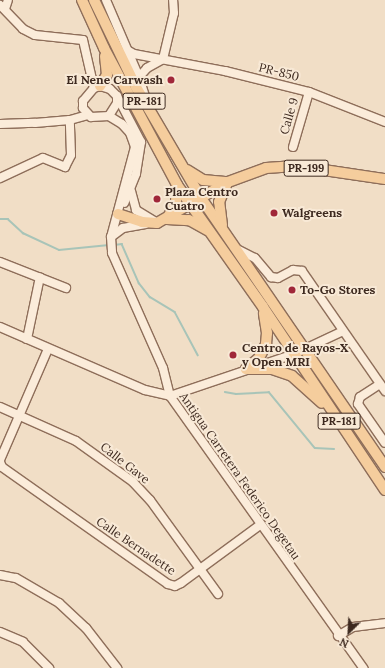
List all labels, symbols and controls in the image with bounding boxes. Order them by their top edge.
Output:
street label: PR-850 [257,60,301,84]
place label: El Nene Carwash [66,73,163,87]
marker: El Nene Carwash [166,75,176,85]
road number: PR-181 [122,92,166,110]
street label: Calle 9 [277,96,301,136]
road number: PR-199 [283,159,329,177]
place label: Plaza Centro Cuatro [165,185,238,213]
marker: Plaza Centro Cuatro [152,194,162,204]
place label: Walgreens [282,206,342,220]
marker: Walgreens [269,208,279,218]
place label: To-Go Stores [300,283,375,297]
marker: To-Go Stores [287,285,297,295]
place label: Centro de Rayos-X y Open MRI [242,341,348,369]
marker: Centro de Rayos-X y Open MRI [227,349,239,361]
street label: Antigua Carretera Federico Degetau [177,390,303,562]
road number: PR-181 [317,412,361,430]
street label: Calle Gave [98,439,152,487]
street label: Calle Bernadette [93,514,179,578]
north arrow [329,612,369,652]
text: N [337,635,351,651]

